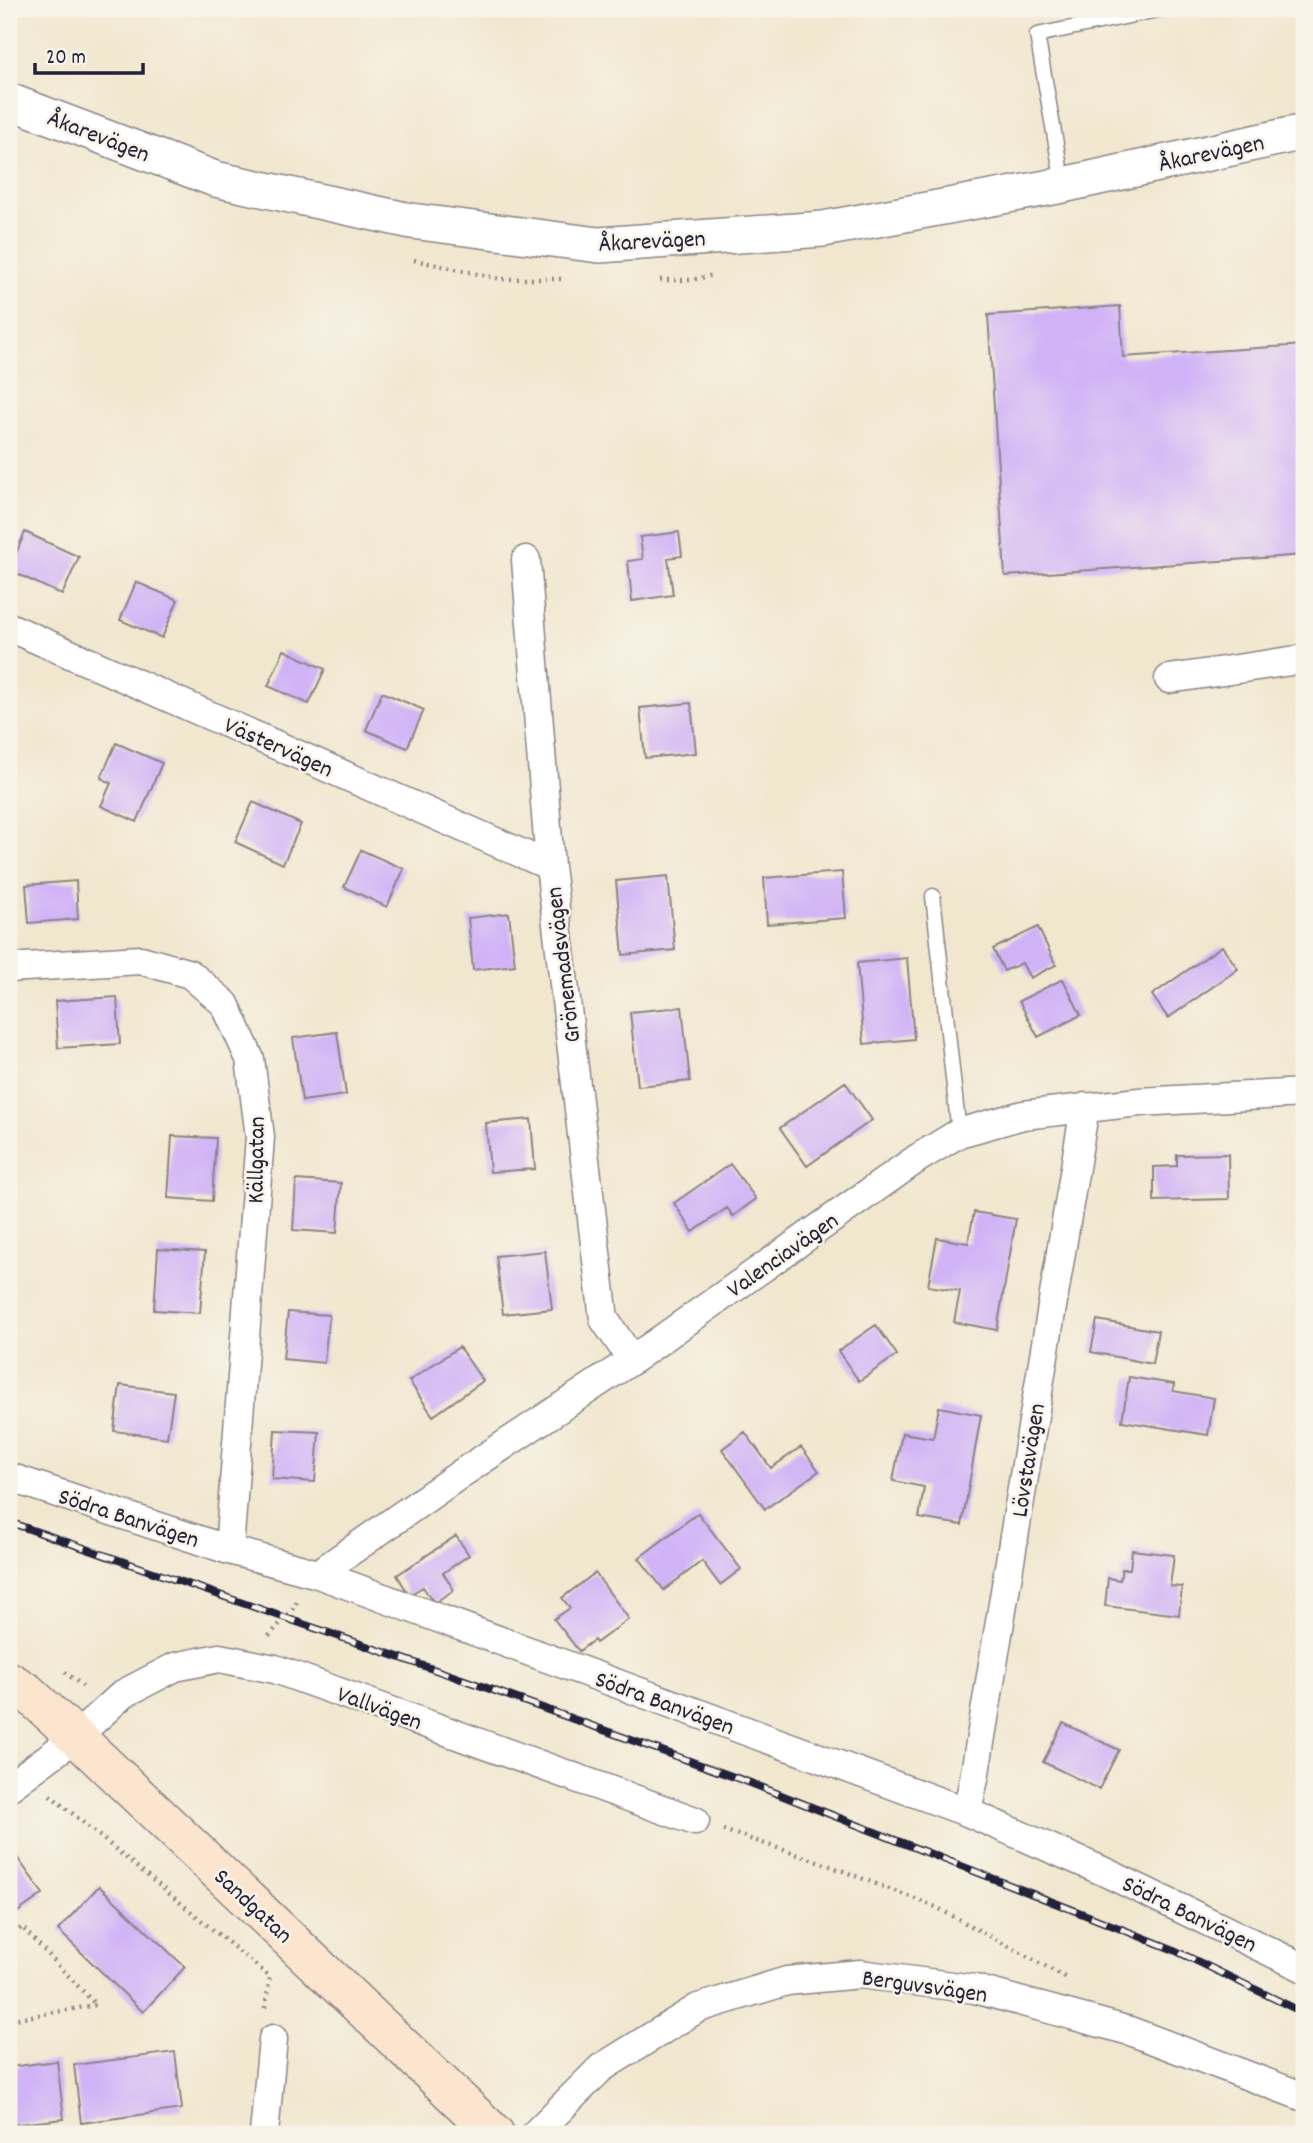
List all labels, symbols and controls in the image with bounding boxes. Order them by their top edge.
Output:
scale bar [35,32,144,76]
text: 20 m [46,44,86,74]
street label: Åkarevägen [42,103,154,173]
street label: Åkarevägen [1156,127,1268,183]
street label: Åkarevägen [598,223,707,263]
street label: Västervägen [218,710,338,788]
street label: Grönemadsvägen [539,885,591,1044]
street label: Källgatan [240,1116,276,1204]
street label: Valenciavägen [721,1205,847,1308]
street label: Lövstavägen [1004,1401,1056,1520]
street label: Södra Banvägen [53,1481,203,1559]
street label: Södra Banvägen [590,1664,738,1746]
street label: Vallvägen [332,1679,426,1741]
street label: Sandgatan [205,1862,299,1953]
street label: Södra Banvägen [1116,1868,1262,1963]
street label: Berguvsvägen [860,1962,989,2014]

